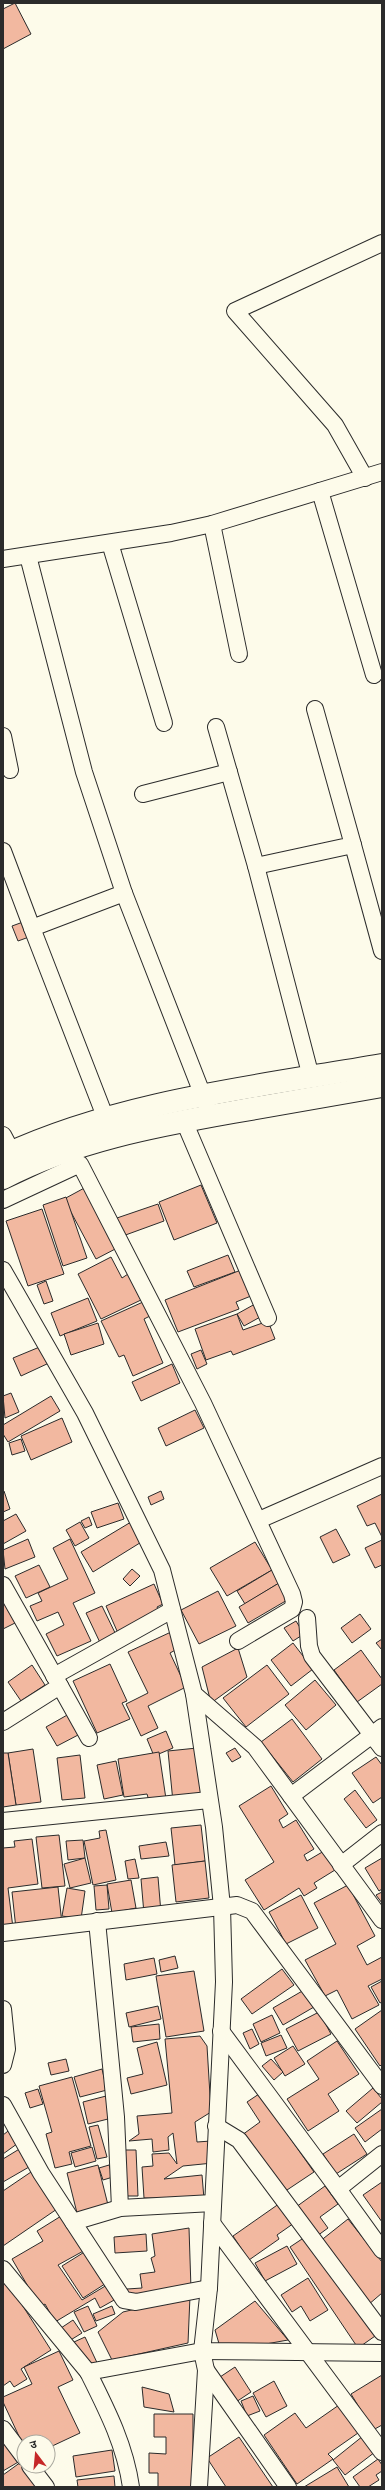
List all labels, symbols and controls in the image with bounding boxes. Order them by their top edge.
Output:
north arrow [16,2434,56,2474]
text: उ [28,2437,39,2452]

